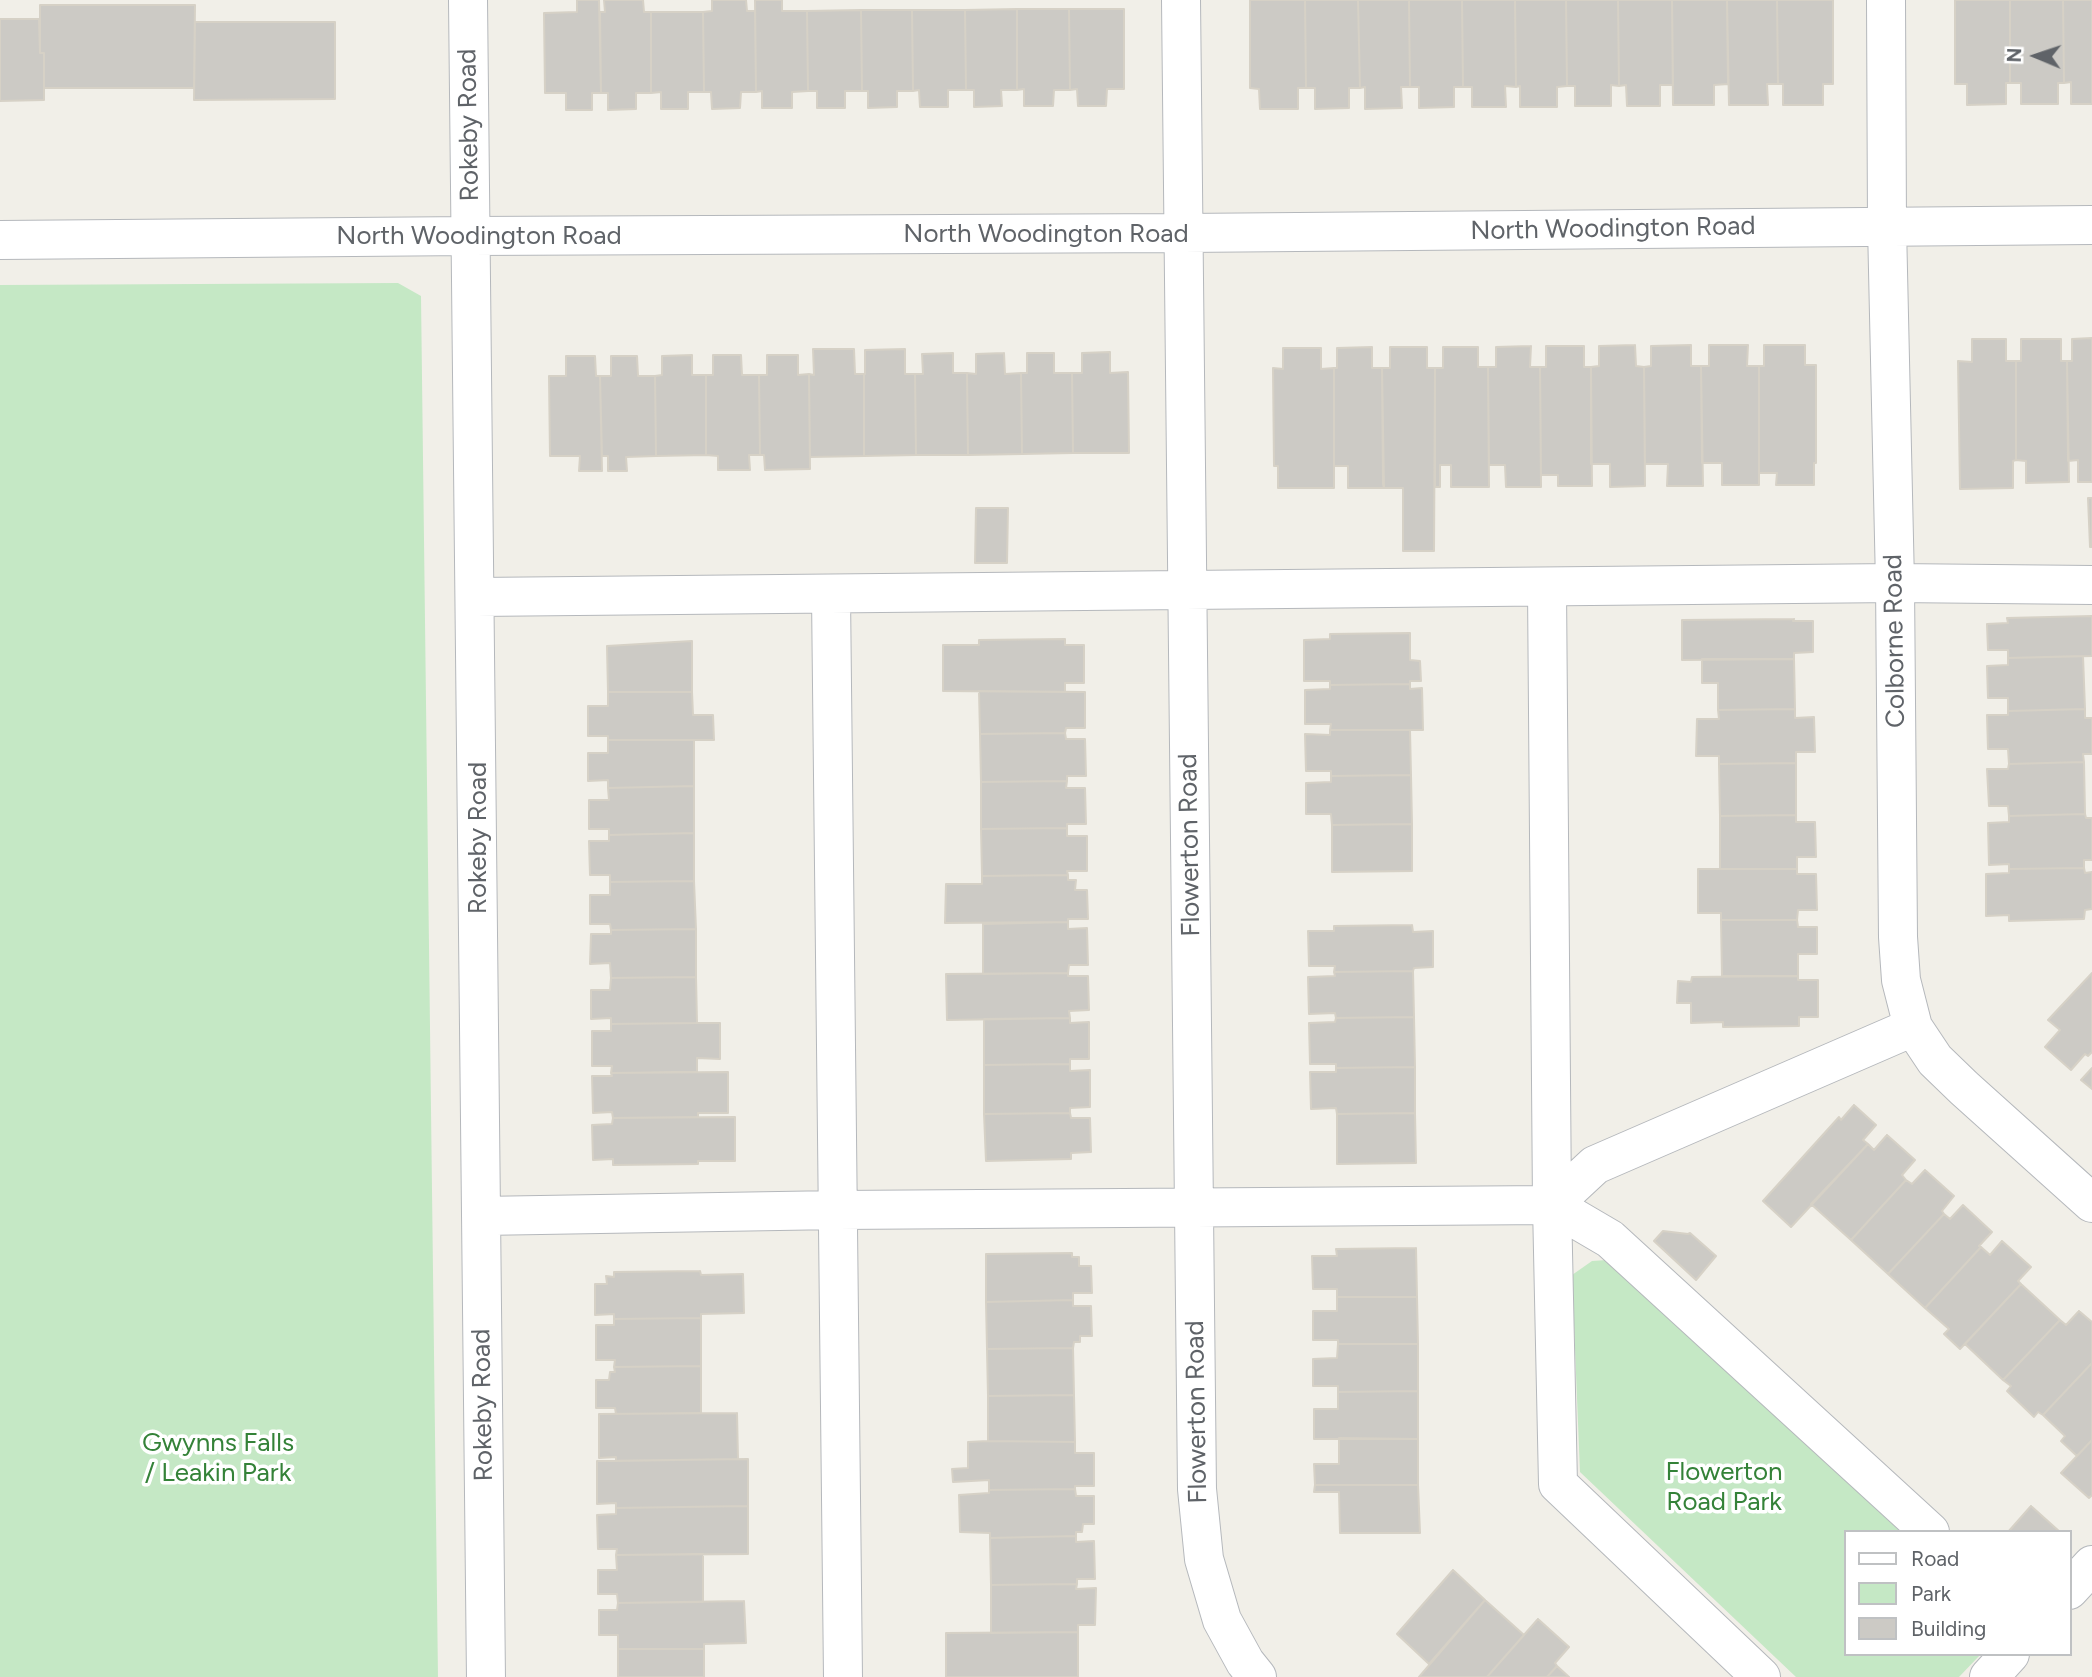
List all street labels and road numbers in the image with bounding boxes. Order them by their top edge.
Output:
street label: Rokeby Road [452,48,486,202]
street label: North Woodington Road [1470,211,1756,247]
street label: North Woodington Road [903,218,1189,250]
street label: North Woodington Road [336,220,622,252]
street label: Colborne Road [1878,554,1912,728]
street label: Flowerton Road [1173,753,1207,937]
street label: Rokeby Road [462,762,494,914]
street label: Flowerton Road [1180,1320,1214,1504]
street label: Rokeby Road [466,1328,500,1482]

